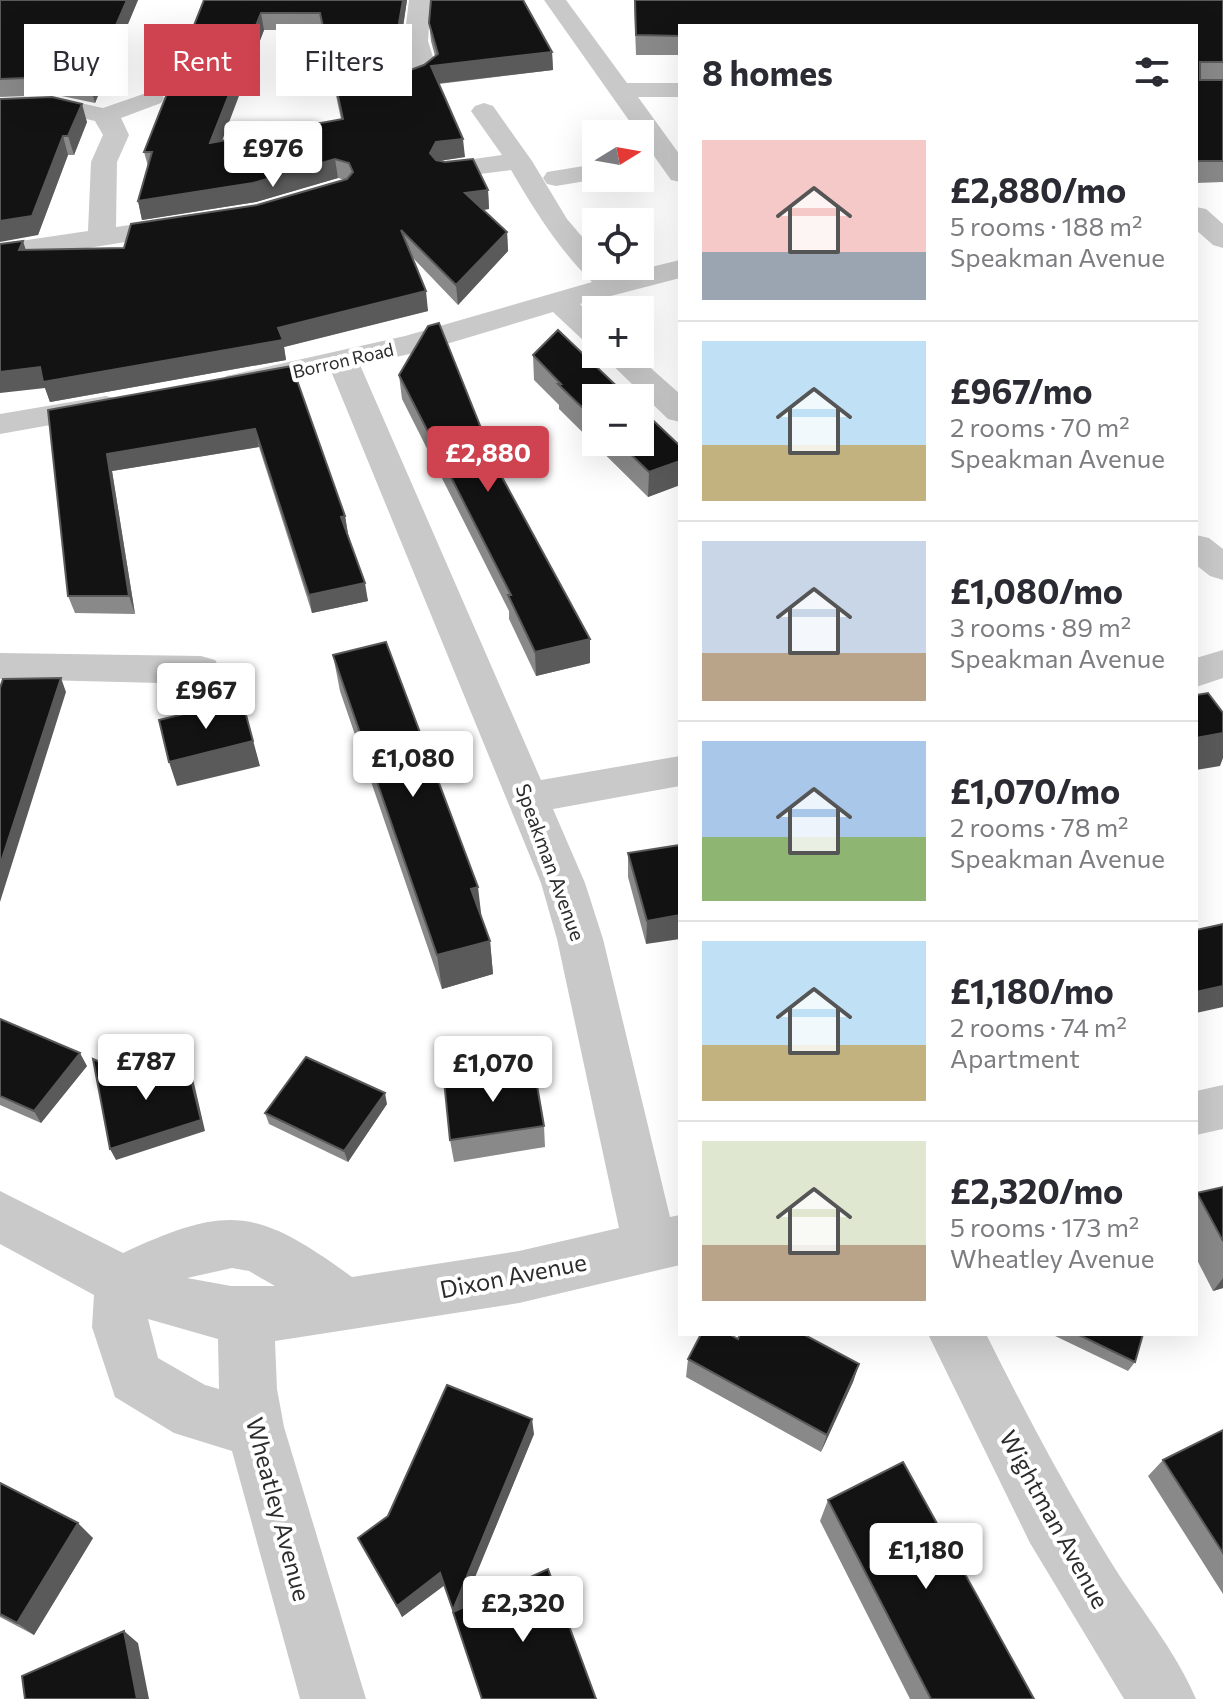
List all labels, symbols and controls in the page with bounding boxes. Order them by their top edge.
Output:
chip: Buy [24,24,128,96]
chip: Rent [144,24,260,96]
chip: Filters [276,24,412,96]
icon: filters [1130,50,1174,94]
text: 8 homes [702,51,833,93]
north arrow [582,120,654,192]
map controls [582,120,654,456]
pin: £976 [226,121,320,189]
text: £976 [242,131,304,162]
text: £2,880/mo [950,168,1126,210]
icon: home [766,172,862,268]
button: locate [582,208,654,280]
text: 5 rooms · 188 m² [950,210,1142,241]
text: Speakman Avenue [950,241,1165,272]
button: + [582,296,654,368]
street label: Borron Road [290,338,396,382]
text: £967/mo [950,369,1093,411]
icon: home [766,373,862,469]
button: − [582,384,654,456]
text: 2 rooms · 70 m² [950,411,1130,442]
pin: £2,880 [423,426,553,494]
text: £2,880 [445,436,531,467]
text: Speakman Avenue [950,442,1165,473]
text: £1,080/mo [950,569,1123,611]
icon: home [766,573,862,669]
text: 3 rooms · 89 m² [950,611,1131,642]
text: Speakman Avenue [950,642,1165,673]
pin: £967 [159,663,253,731]
text: £967 [175,673,237,704]
pin: £1,080 [348,731,478,799]
text: £1,080 [371,741,455,772]
text: £1,070/mo [950,769,1120,811]
icon: home [766,773,862,869]
street label: Speakman Avenue [511,780,591,944]
text: 2 rooms · 78 m² [950,811,1129,842]
text: Speakman Avenue [950,842,1165,873]
text: £1,180/mo [950,969,1114,1011]
icon: home [766,973,862,1069]
text: 2 rooms · 74 m² [950,1011,1127,1042]
pin: £787 [99,1034,193,1102]
pin: £1,070 [428,1036,558,1104]
text: Apartment [950,1042,1080,1073]
text: £787 [116,1044,176,1075]
text: £1,070 [452,1046,534,1077]
text: £2,320/mo [950,1169,1123,1211]
icon: home [766,1173,862,1269]
text: 5 rooms · 173 m² [950,1211,1139,1242]
text: Wheatley Avenue [950,1242,1155,1273]
street label: Dixon Avenue [437,1247,589,1303]
street label: Wheatley Avenue [241,1414,317,1604]
street label: Wightman Avenue [994,1425,1116,1613]
pin: £1,180 [861,1523,991,1591]
text: £1,180 [888,1533,964,1564]
pin: £2,320 [458,1576,588,1644]
text: £2,320 [481,1586,565,1617]

